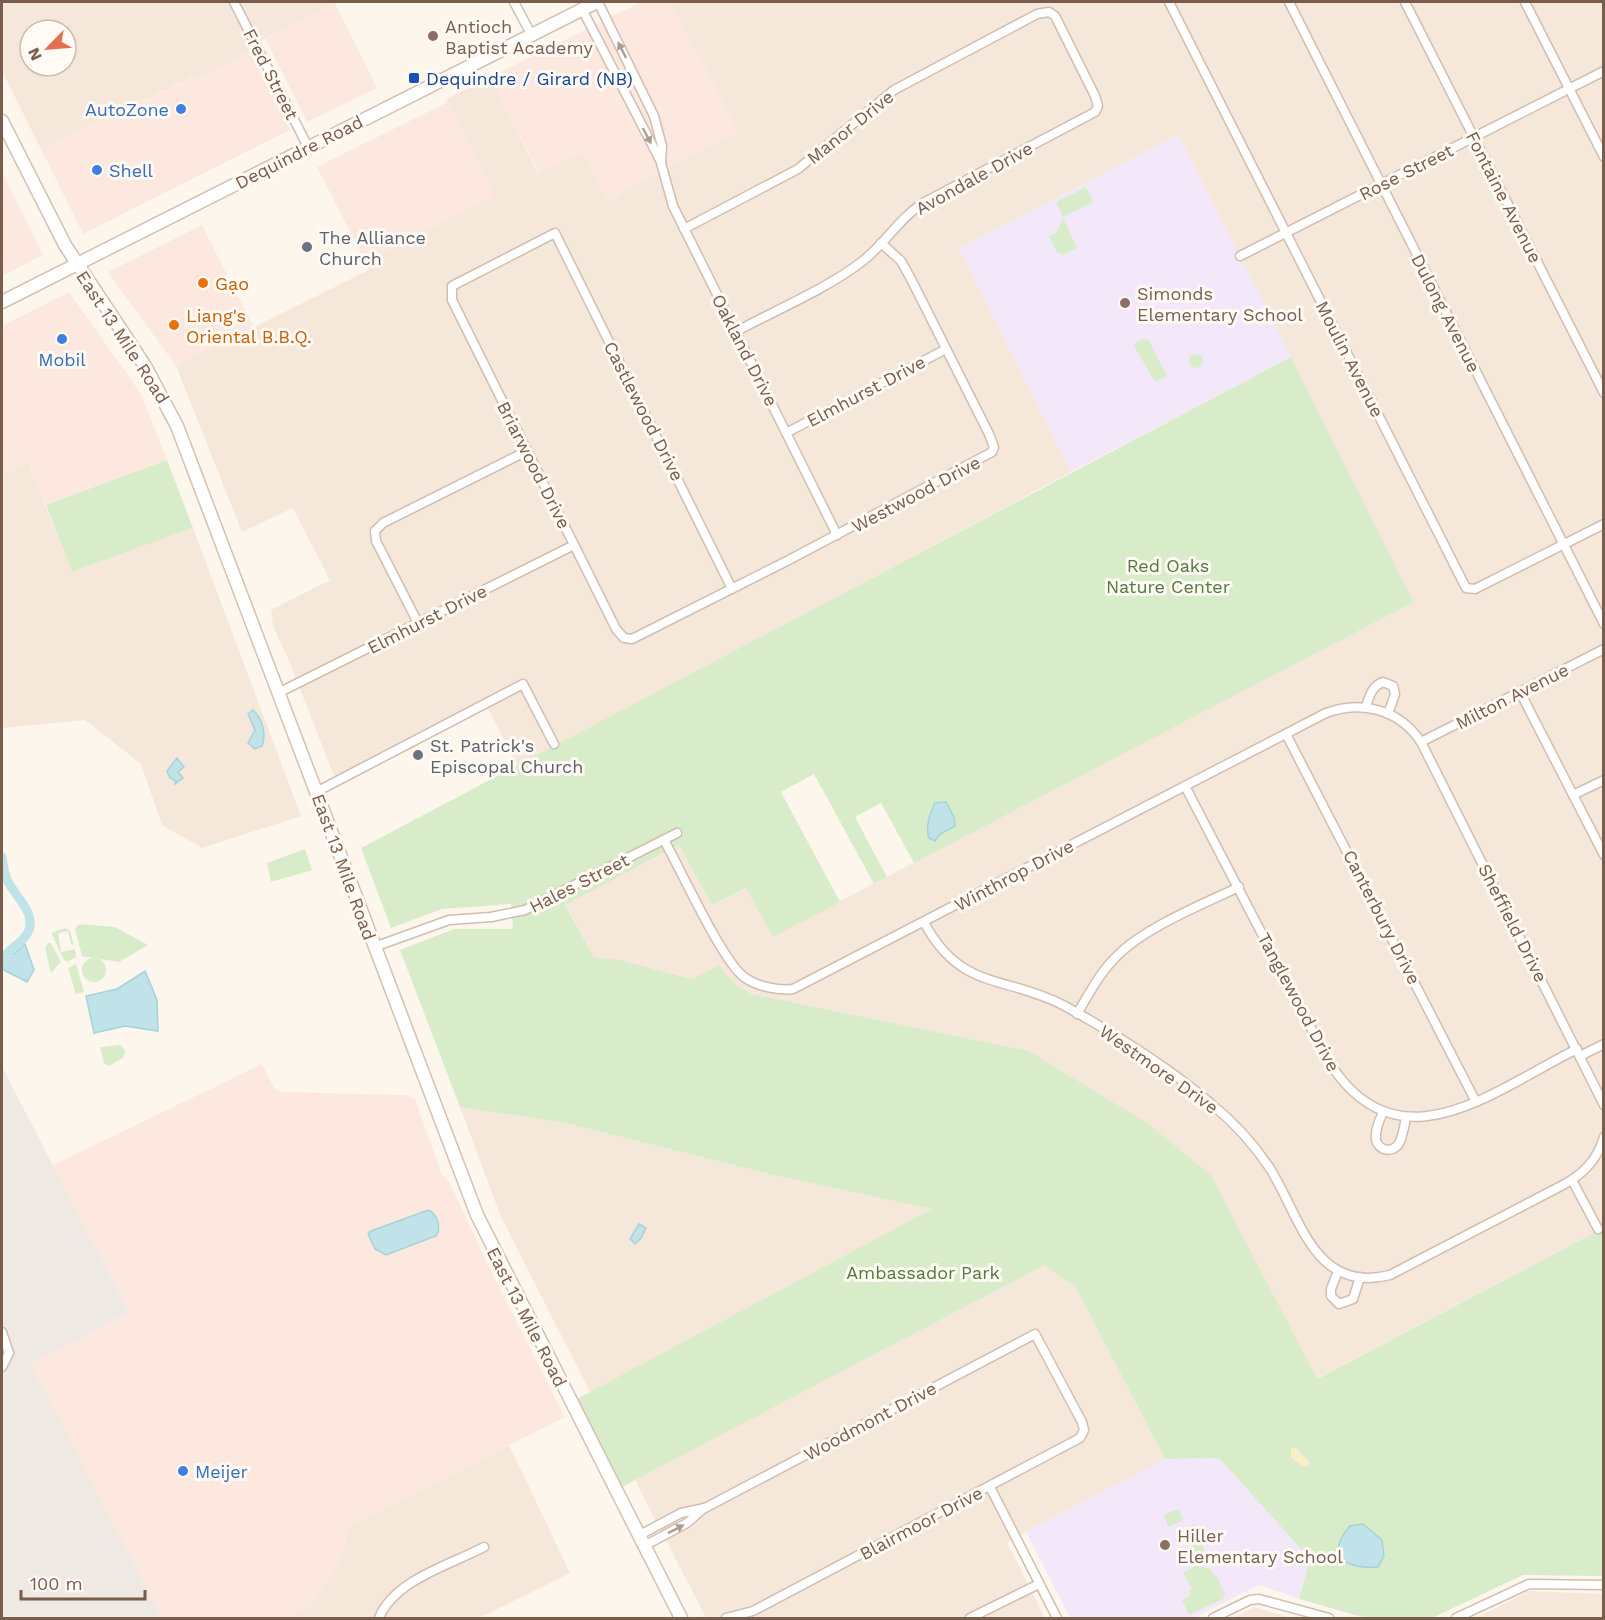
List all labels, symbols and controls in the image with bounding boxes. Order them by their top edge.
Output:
place label: Antioch Baptist Academy [445,16,593,58]
north arrow [18,18,78,78]
street label: Fred Street [239,25,303,123]
marker: Antioch Baptist Academy [426,29,440,43]
one-way arrow [617,41,627,58]
text: N [24,45,46,64]
place label: Dequindre / Girard (NB) [426,68,633,89]
marker: Dequindre / Girard (NB) [407,71,421,85]
street label: Manor Drive [803,86,897,168]
place label: AutoZone [85,99,169,120]
marker: AutoZone [174,102,188,116]
street label: Dequindre Road [232,111,366,193]
one-way arrow [642,128,652,145]
street label: Fontaine Avenue [1462,128,1546,266]
street label: Avondale Drive [912,137,1036,219]
street label: Rose Street [1355,139,1457,205]
place label: Shell [109,160,154,181]
marker: Shell [90,163,104,177]
place label: The Alliance Church [319,227,426,269]
marker: The Alliance Church [300,240,314,254]
street label: Dulong Avenue [1407,250,1485,376]
street label: East 13 Mile Road [72,267,174,407]
place label: Gạo [215,273,249,294]
marker: Gạo [196,276,210,290]
place label: Simonds Elementary School [1137,283,1303,325]
street label: Oakland Drive [708,290,782,410]
marker: Simonds Elementary School [1118,296,1132,310]
street label: Moulin Avenue [1312,297,1388,421]
place label: Liang's Oriental B.B.Q. [186,305,312,347]
marker: Liang's Oriental B.B.Q. [167,318,181,332]
marker: Mobil [55,332,69,346]
street label: Castlewood Drive [600,338,688,484]
place label: Mobil [38,349,86,370]
street label: Elmhurst Drive [803,351,929,431]
street label: Briarwood Drive [493,398,575,532]
street label: Westwood Drive [848,451,984,537]
park label: Red Oaks Nature Center [1106,555,1230,597]
street label: Elmhurst Drive [364,580,490,658]
street label: Milton Avenue [1452,659,1572,733]
place label: St. Patrick's Episcopal Church [430,735,583,777]
marker: St. Patrick's Episcopal Church [411,748,425,762]
street label: East 13 Mile Road [308,791,380,943]
street label: Winthrop Drive [951,835,1077,915]
street label: Canterbury Drive [1339,846,1425,988]
street label: Hales Street [526,849,633,917]
street label: Sheffield Drive [1474,860,1552,986]
street label: Tanglewood Drive [1254,929,1344,1075]
street label: Westmore Drive [1095,1020,1223,1118]
street label: East 13 Mile Road [483,1244,571,1390]
park label: Ambassador Park [846,1262,1000,1283]
street label: Woodmont Drive [800,1377,940,1465]
place label: Meijer [195,1461,248,1482]
marker: Meijer [176,1464,190,1478]
street label: Blairmoor Drive [856,1482,986,1564]
one-way arrow [667,1524,684,1534]
place label: Hiller Elementary School [1177,1525,1343,1567]
marker: Hiller Elementary School [1158,1538,1172,1552]
scale bar [21,1563,146,1601]
text: 100 m [30,1573,83,1594]

